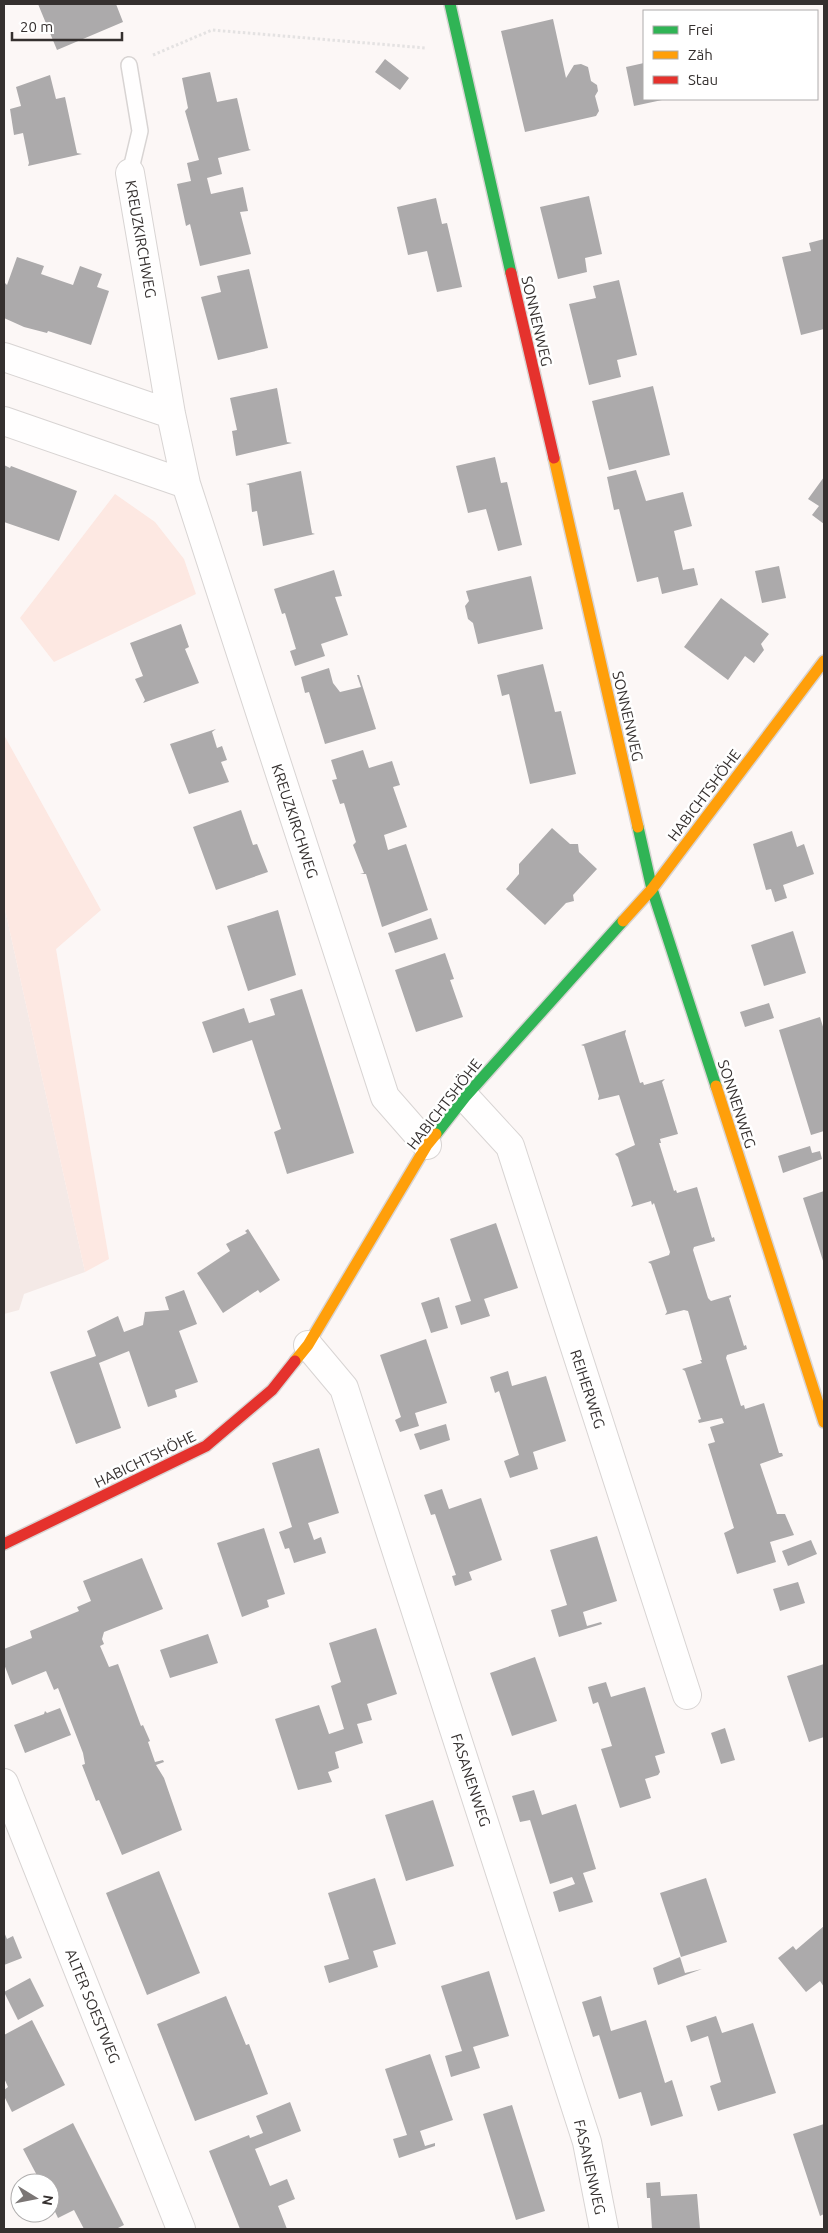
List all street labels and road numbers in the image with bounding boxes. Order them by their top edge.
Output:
street label: KREUZKIRCHWEG [122,179,160,299]
street label: SONNENWEG [518,274,556,368]
street label: SONNENWEG [609,669,647,763]
street label: HABICHTSHÖHE [664,746,744,844]
street label: KREUZKIRCHWEG [268,762,322,880]
street label: HABICHTSHÖHE [403,1055,485,1153]
street label: SONNENWEG [715,1058,759,1150]
street label: REIHERWEG [567,1347,609,1431]
street label: HABICHTSHÖHE [92,1427,198,1491]
street label: FASANENWEG [448,1731,494,1829]
street label: ALTER SOESTWEG [62,1946,124,2066]
street label: FASANENWEG [571,2118,609,2216]

